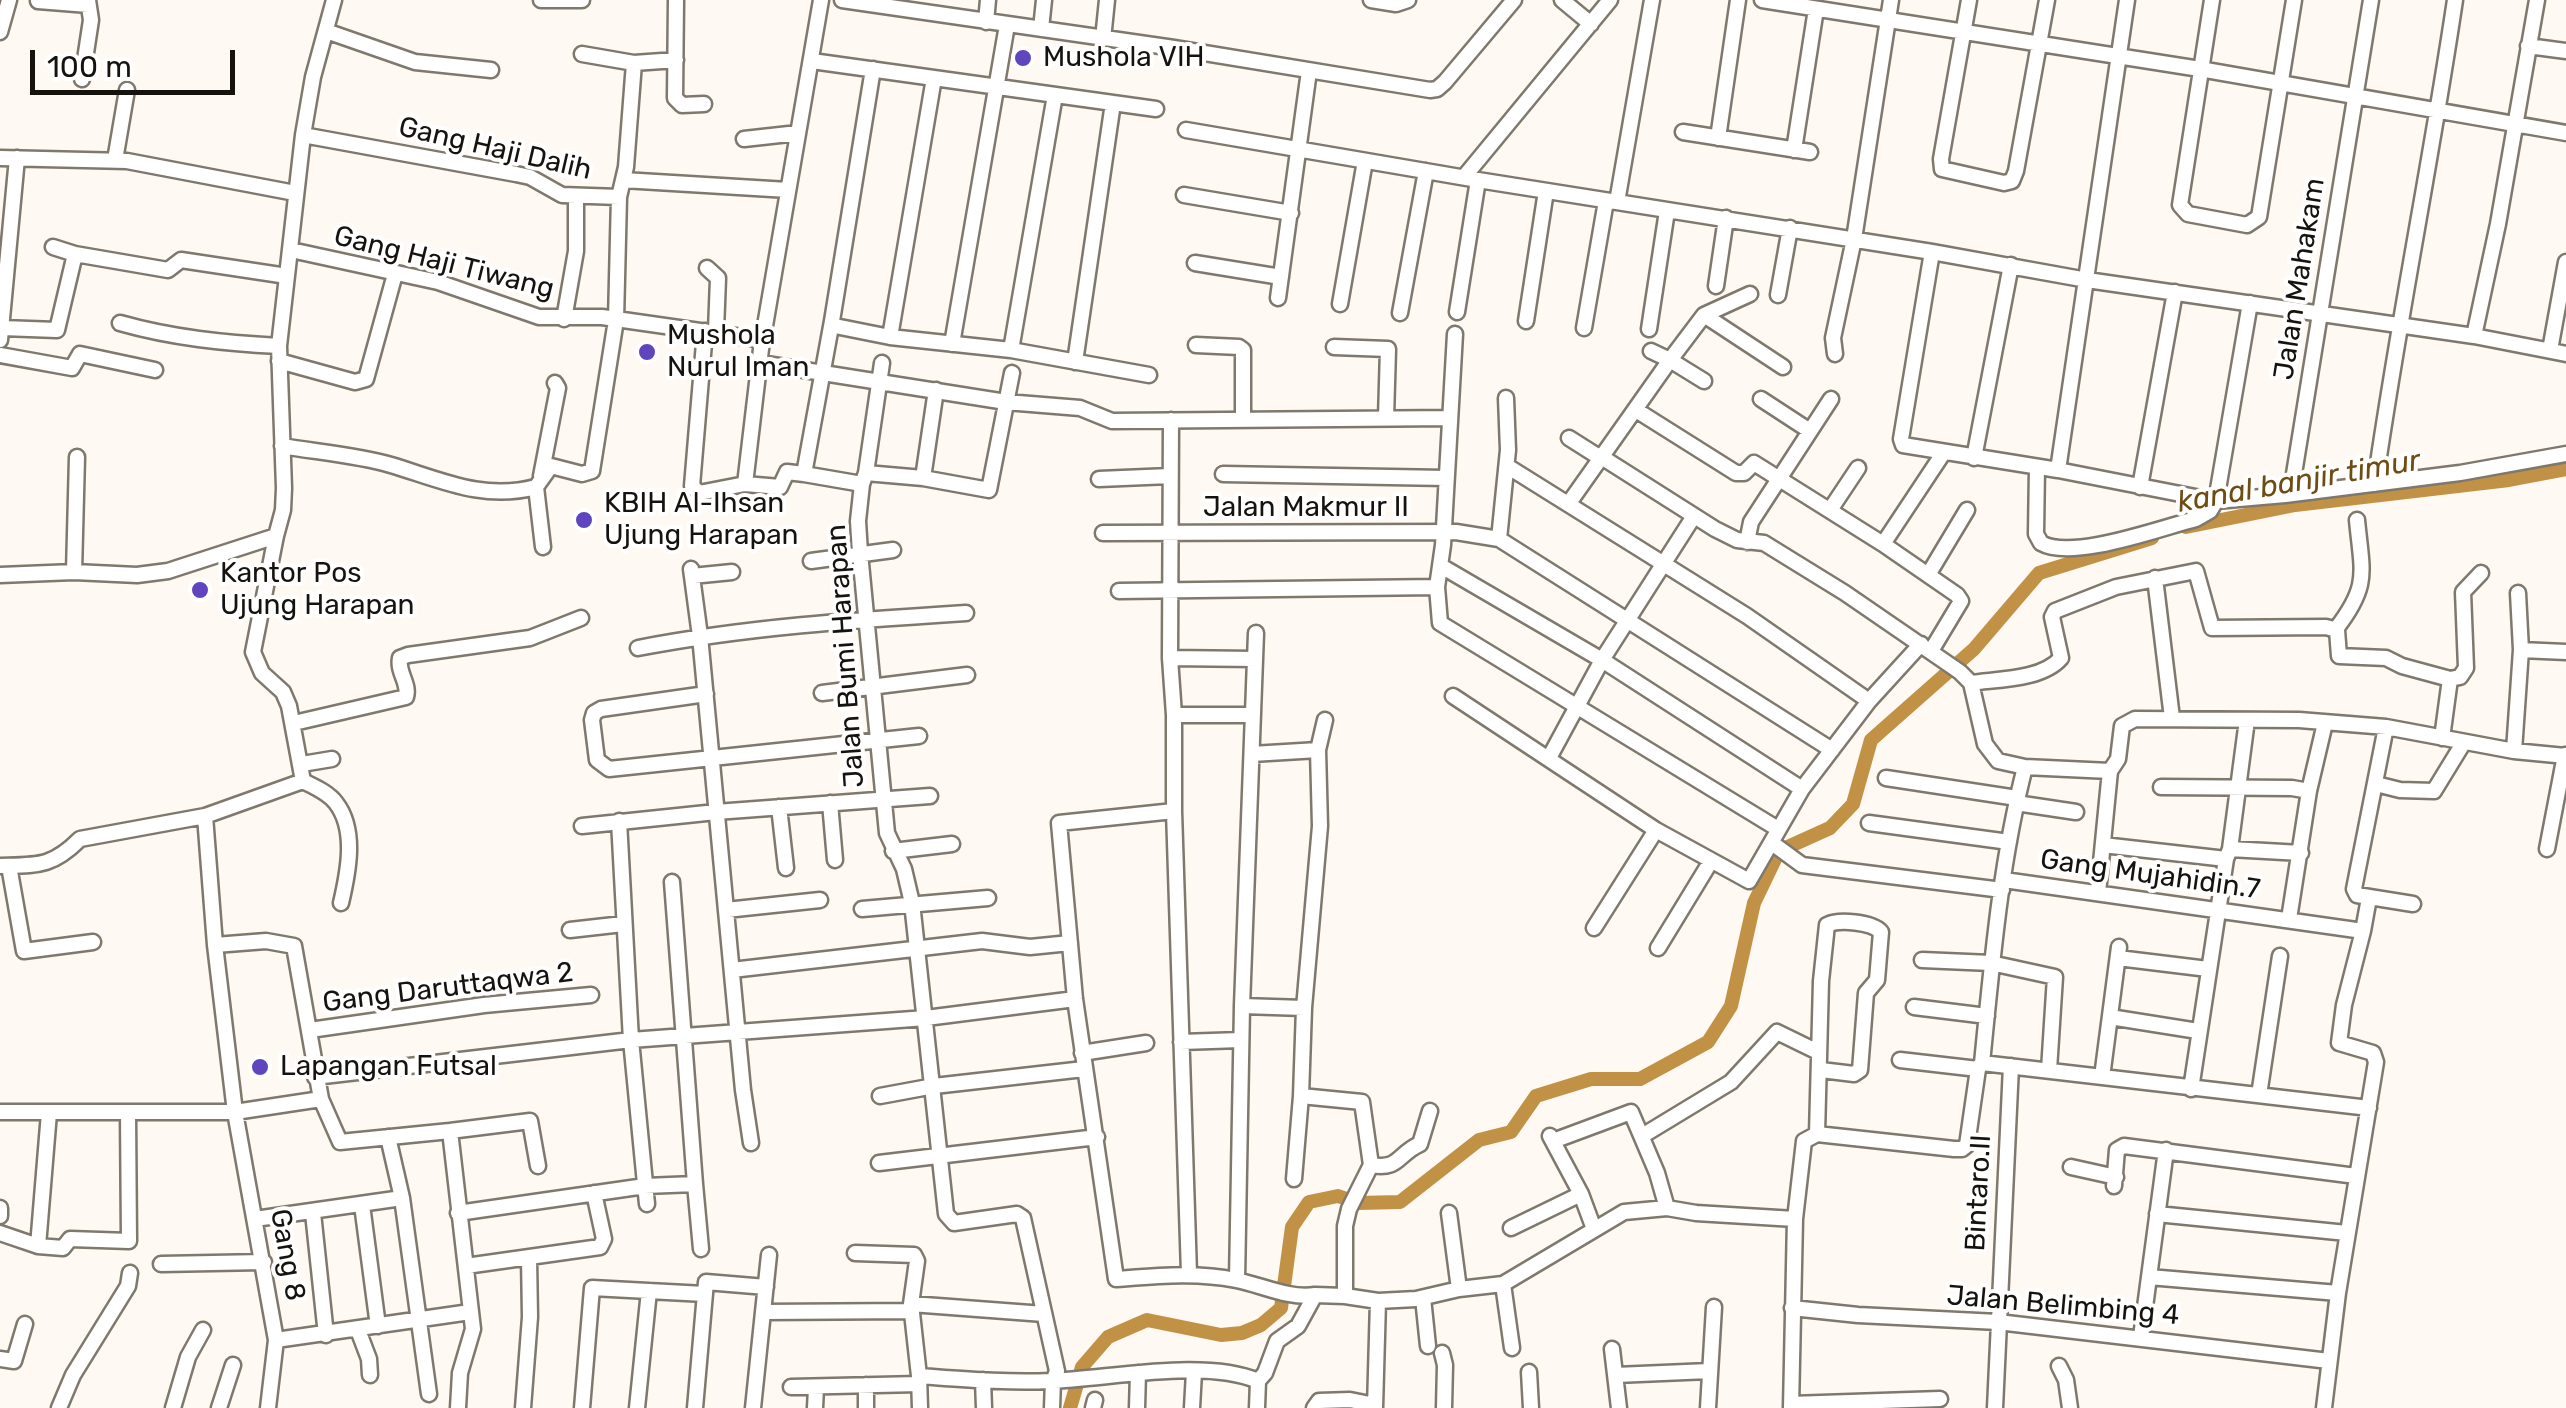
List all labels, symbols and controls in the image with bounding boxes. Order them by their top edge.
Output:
scale bar [35,30,240,92]
place label: Mushola VIH [1043,41,1205,75]
marker: Mushola VIH [1012,47,1034,69]
text: 100 m [47,49,132,85]
street label: Gang Haji Dalih [395,110,595,188]
street label: Jalan Mahakam [2267,176,2333,382]
street label: Gang Haji Tiwang [330,219,558,307]
place label: Mushola Nurul Iman [667,319,809,385]
marker: Mushola Nurul Iman [636,341,658,363]
water label: kanal banjir timur [2175,443,2423,521]
place label: KBIH Al-Ihsan Ujung Harapan [604,487,799,553]
street label: Jalan Makmur II [1203,491,1409,525]
marker: KBIH Al-Ihsan Ujung Harapan [573,509,595,531]
street label: Jalan Bumi Harapan [820,523,872,789]
place label: Kantor Pos Ujung Harapan [220,557,415,623]
marker: Kantor Pos Ujung Harapan [189,579,211,601]
street label: Gang Mujahidin.7 [2038,843,2262,907]
street label: Gang Daruttaqwa 2 [321,956,575,1020]
place label: Lapangan Futsal [280,1050,497,1084]
marker: Lapangan Futsal [249,1056,271,1078]
street label: Bintaro.II [1959,1134,1999,1252]
street label: Gang 8 [262,1206,312,1304]
street label: Jalan Belimbing 4 [1945,1279,2181,1333]

